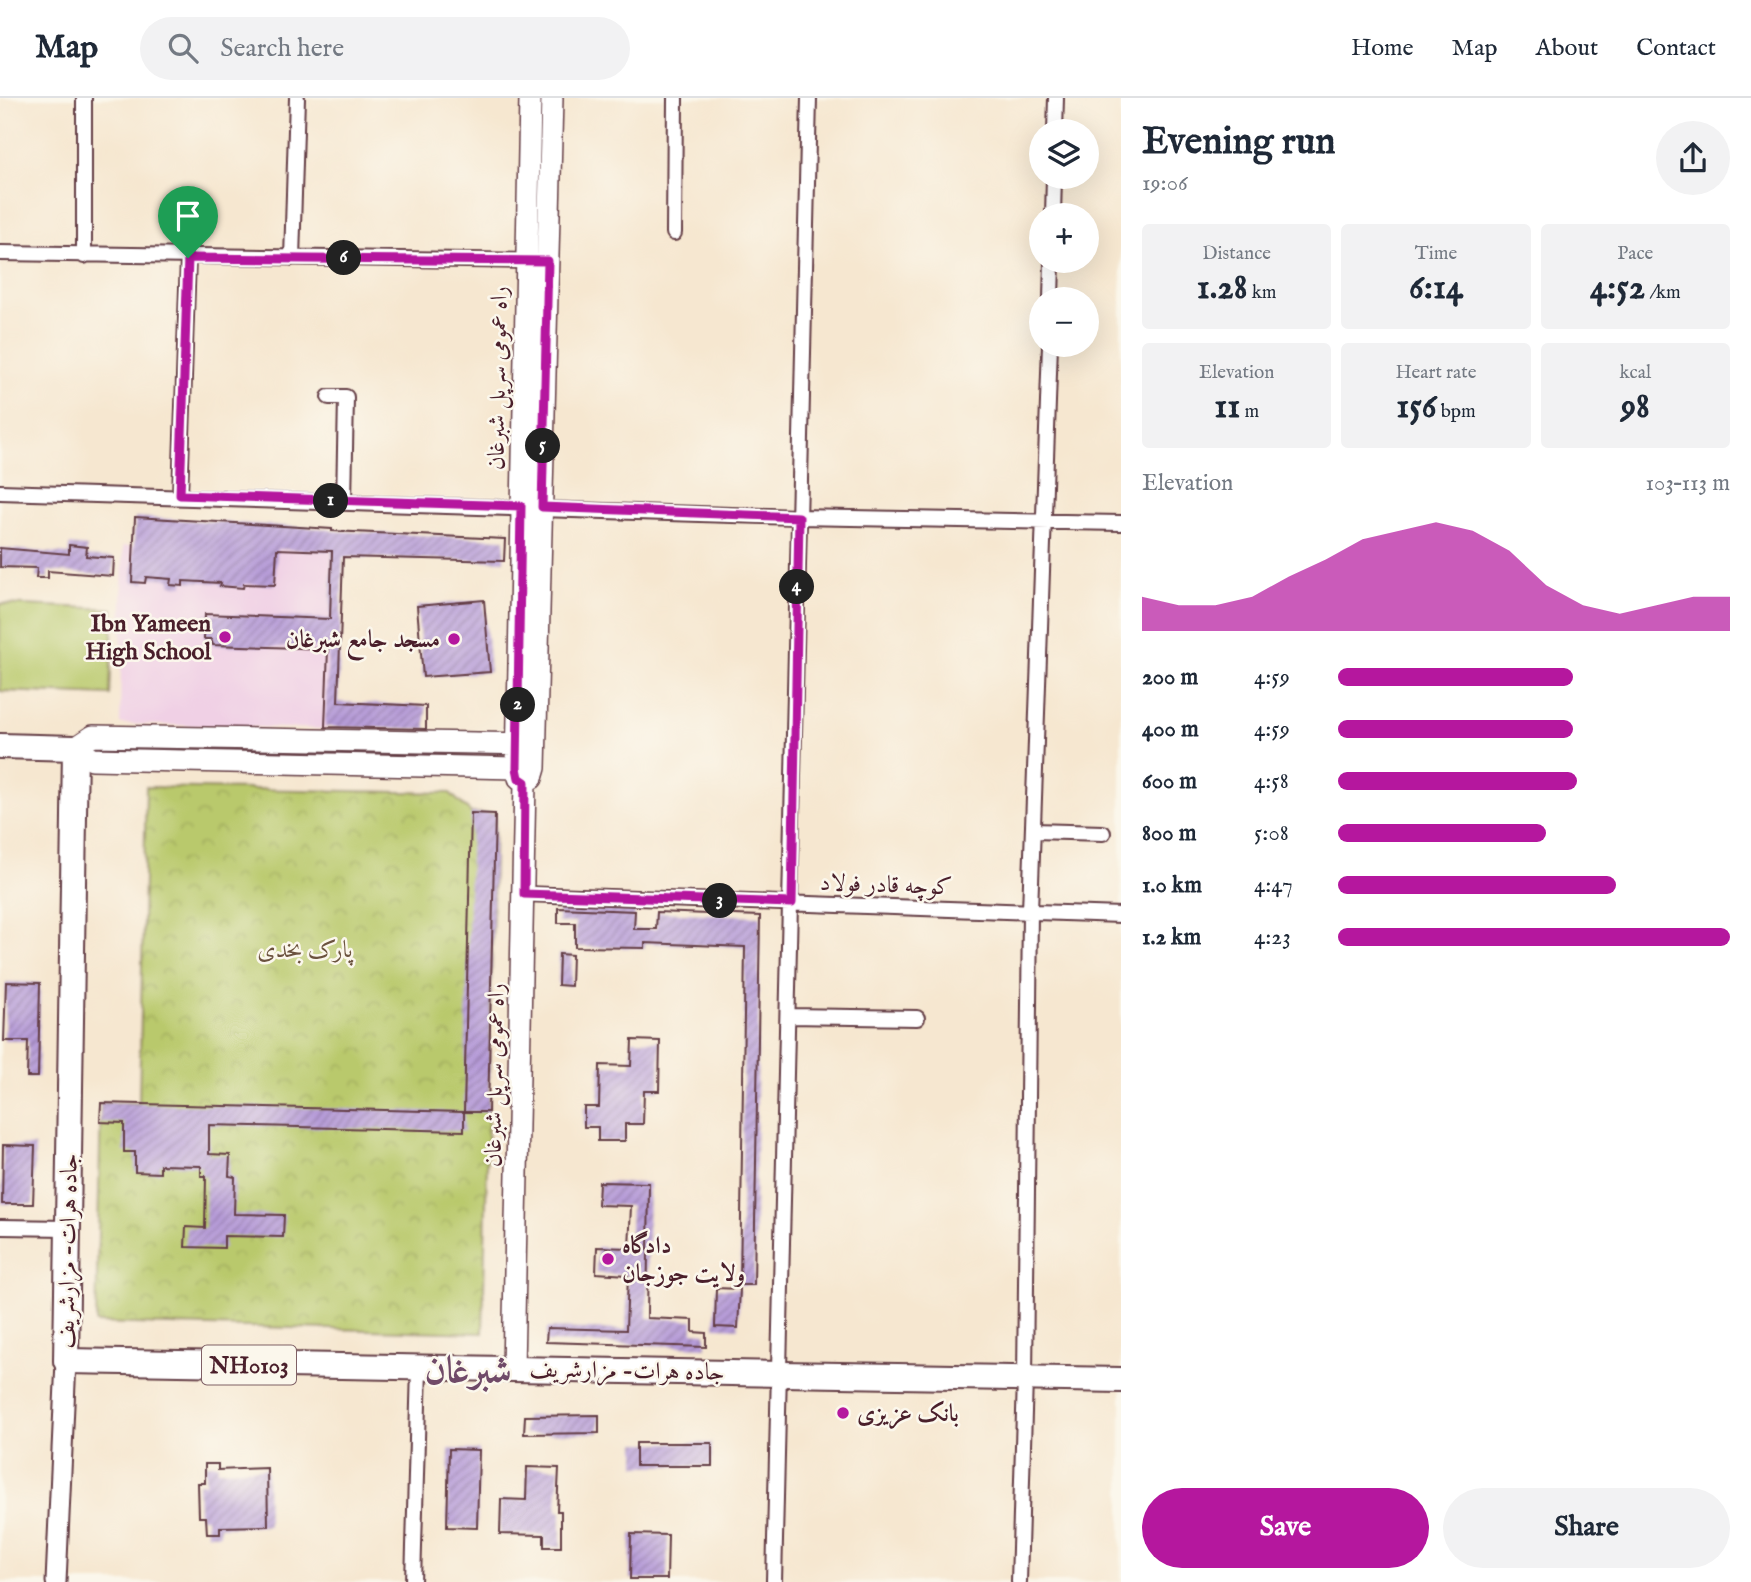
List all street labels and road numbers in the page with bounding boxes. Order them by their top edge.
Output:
street label: راه عمومی سرپل شبرغان [481,286,516,470]
street label: کوچه قادر فولاد [819,868,953,903]
street label: راه عمومی سرپل شبرغان [478,983,513,1167]
street label: جاده هرات- مزارشریف [51,1153,86,1349]
road number: NH0103 [202,1346,296,1384]
street label: جاده هرات- مزارشریف [529,1354,725,1389]

